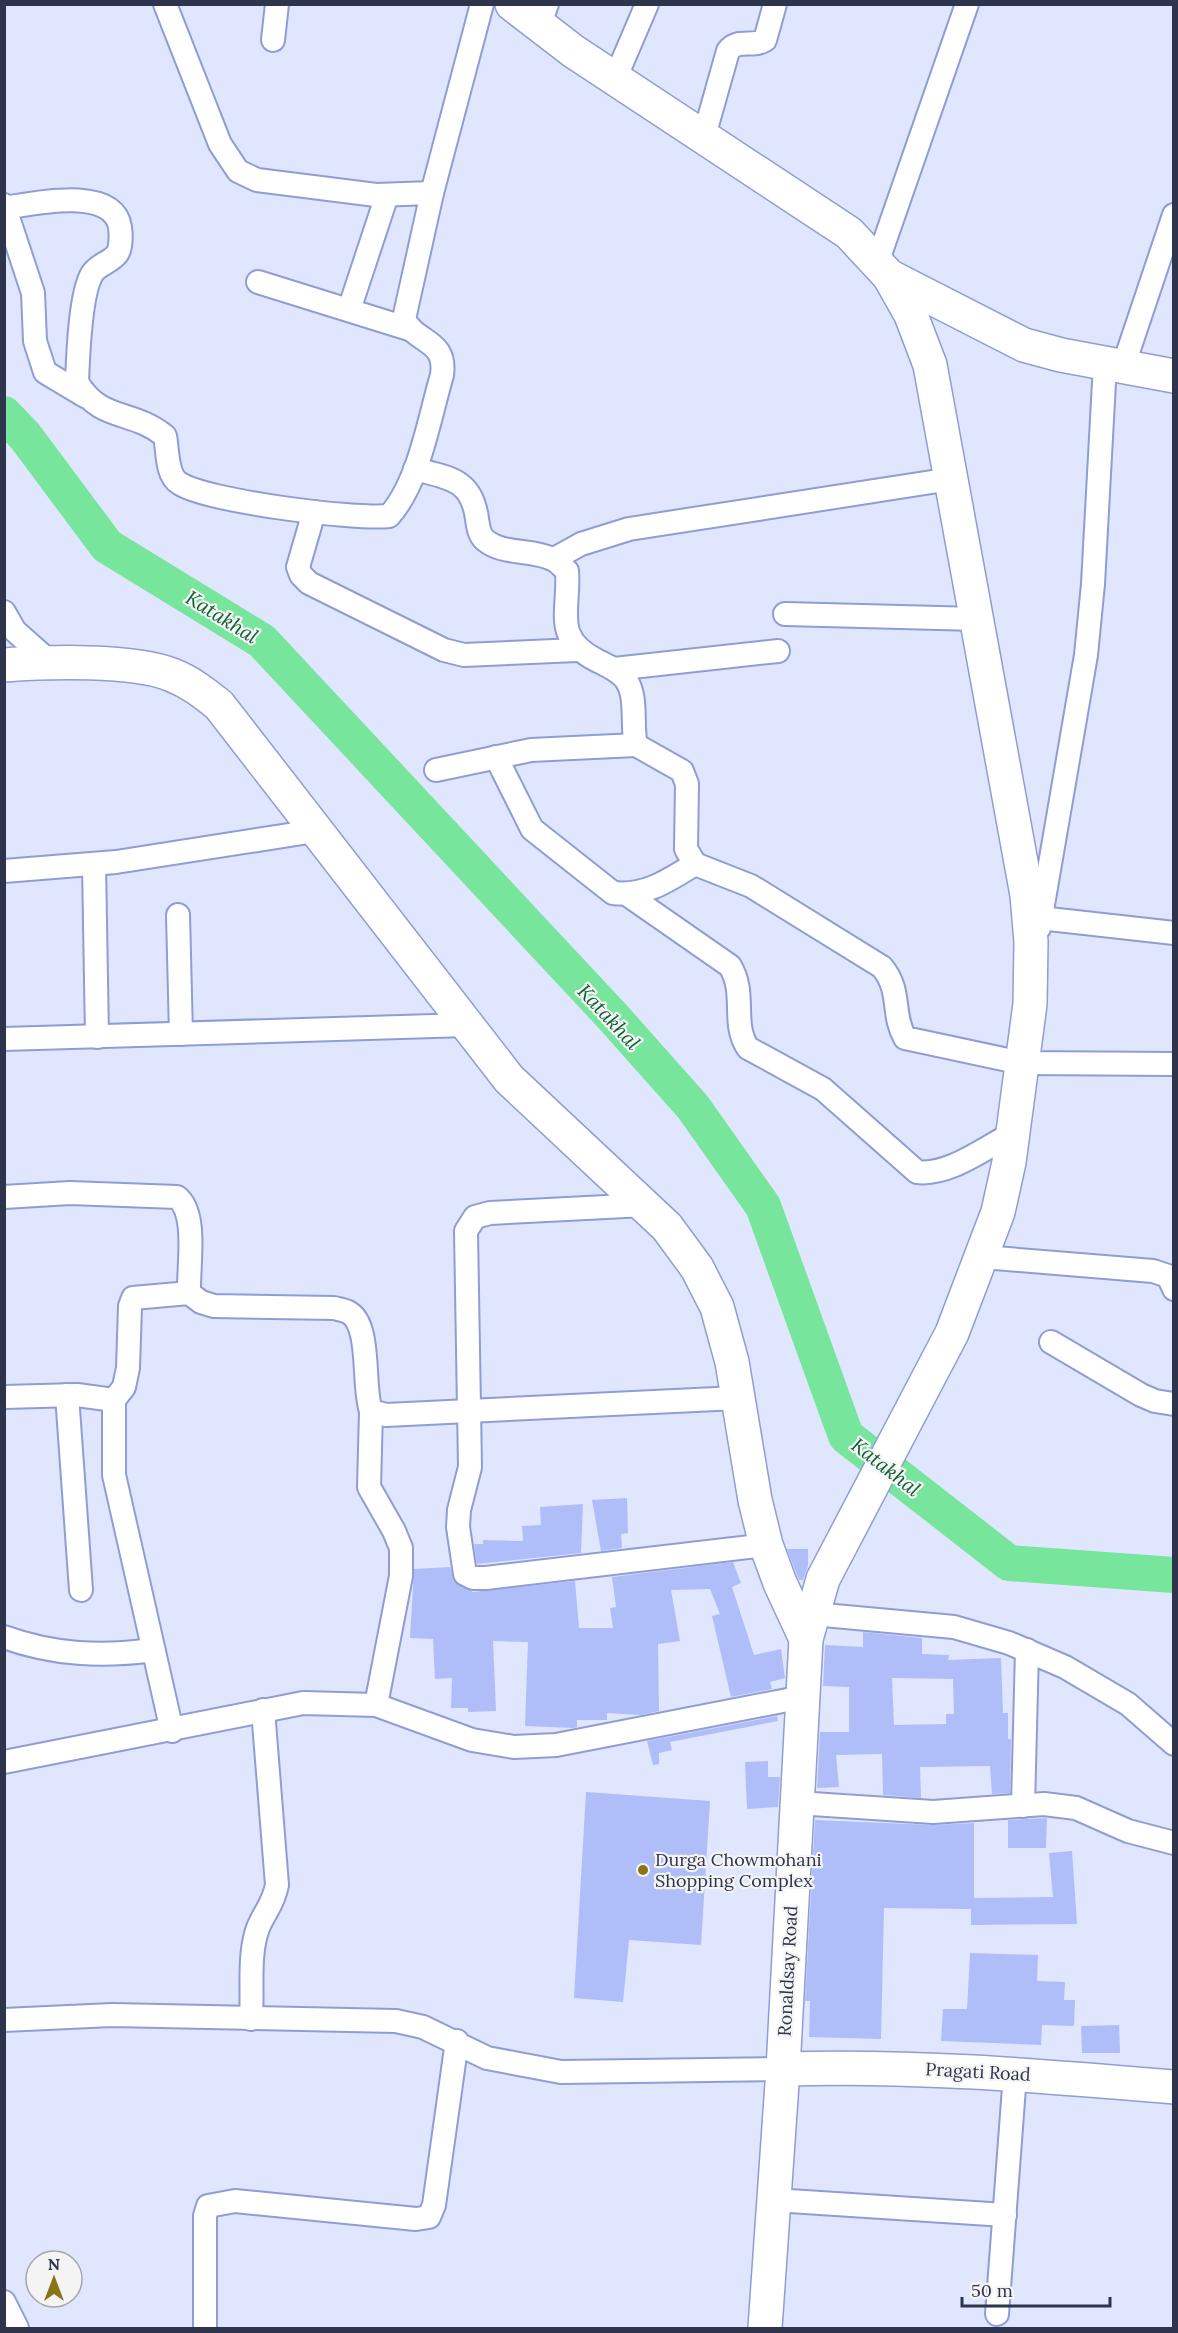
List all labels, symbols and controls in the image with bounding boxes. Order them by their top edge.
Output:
water label: Katakhal [181,585,263,649]
water label: Katakhal [573,979,646,1055]
water label: Katakhal [847,1432,926,1502]
place label: Durga Chowmohani Shopping Complex [655,1848,822,1892]
marker: Durga Chowmohani Shopping Complex [636,1863,650,1877]
street label: Ronaldsay Road [773,1905,802,2037]
street label: Pragati Road [925,2057,1032,2086]
north arrow [24,2249,84,2309]
text: N [48,2254,60,2274]
scale bar [962,2270,1110,2308]
text: 50 m [971,2279,1013,2302]

